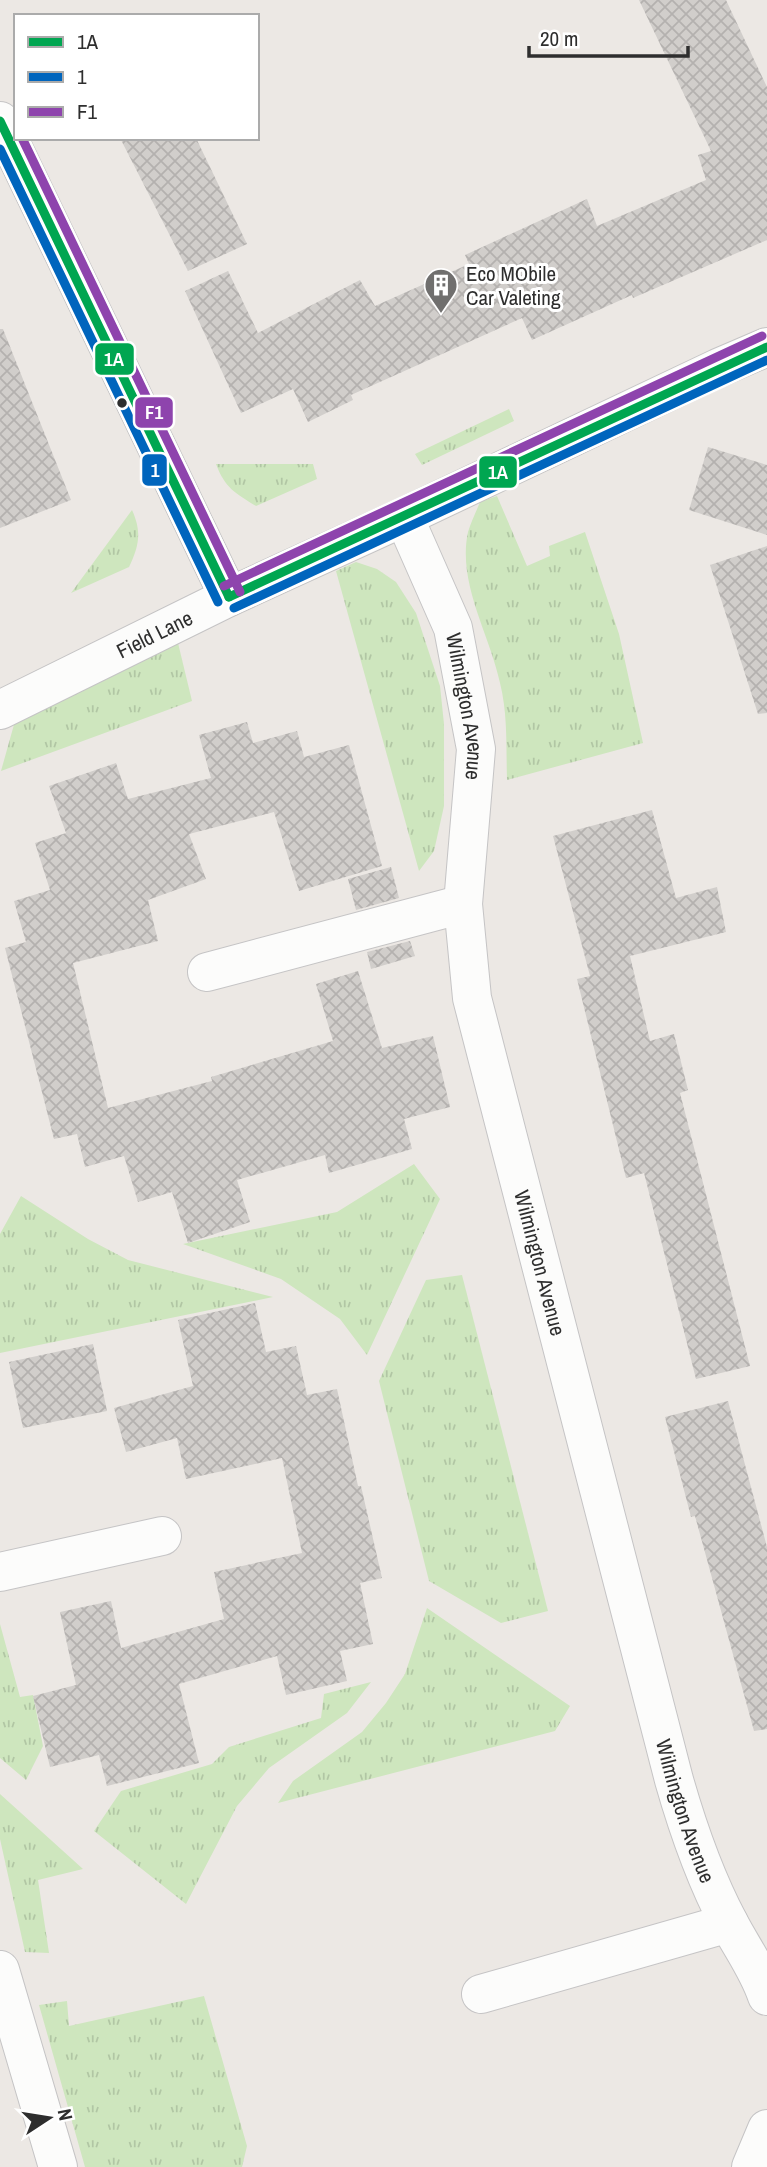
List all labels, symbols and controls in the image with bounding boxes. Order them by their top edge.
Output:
legend [14,14,259,140]
scale bar [529,14,688,58]
text: 20 m [540,24,578,53]
text: 1A [77,27,99,56]
text: 1 [77,62,87,91]
text: F1 [77,97,98,126]
place label: Eco MObile Car Valeting [466,259,561,312]
building icon: Eco MObile Car Valeting [422,266,460,315]
line badge: 1A [94,342,135,376]
text: 1A [104,346,125,372]
unlabelled marker [115,396,129,410]
line badge: F1 [134,396,174,429]
text: F1 [145,399,163,425]
line badge: 1 [141,453,168,487]
line badge: 1A [478,455,518,489]
text: 1 [151,457,160,483]
text: 1A [488,459,509,485]
street label: Field Lane [111,603,197,665]
street label: Wilmington Avenue [440,630,491,781]
street label: Wilmington Avenue [508,1187,573,1339]
street label: Wilmington Avenue [650,1736,723,1887]
north arrow [14,2083,84,2153]
text: N [52,2106,80,2123]

